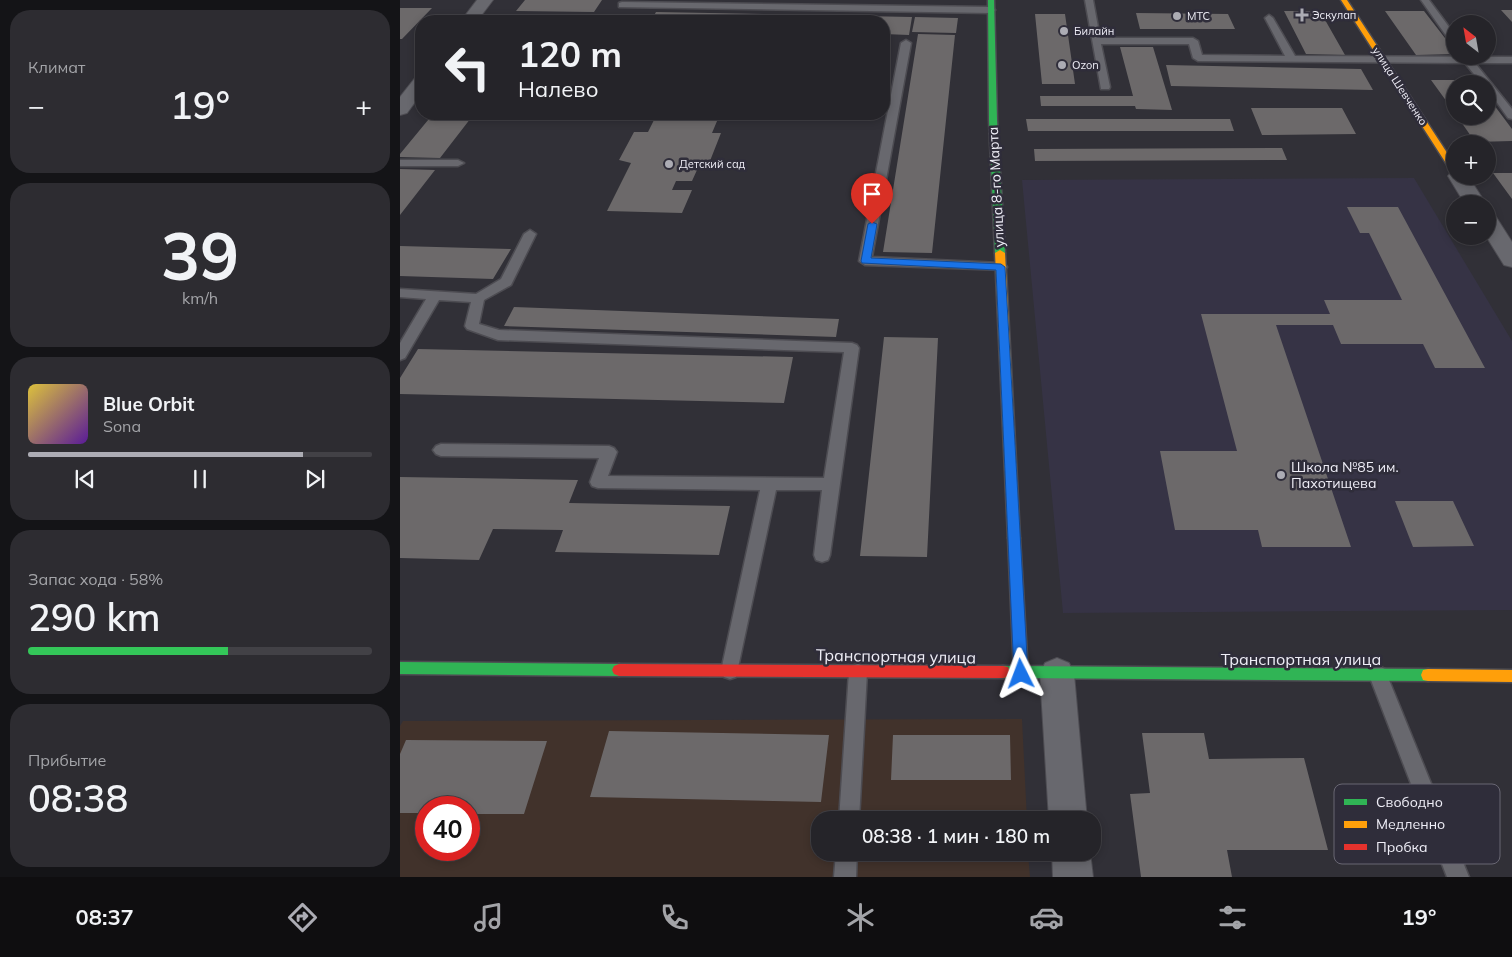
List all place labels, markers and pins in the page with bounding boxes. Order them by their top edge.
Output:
place label: Эскулап [1312,8,1356,22]
place label: МТС [1187,9,1210,23]
marker: Эскулап [1296,9,1308,21]
marker: МТС [1171,10,1183,22]
place label: Билайн [1074,24,1114,38]
marker: Билайн [1058,25,1070,37]
place label: Ozon [1072,58,1099,72]
marker: Ozon [1056,59,1068,71]
place label: Детский сад [679,157,746,171]
marker: Детский сад [663,158,675,170]
pin [851,173,893,224]
place label: Школа №85 им. Пахотищева [1291,458,1399,492]
marker: Школа №85 им. Пахотищева [1275,469,1287,481]

